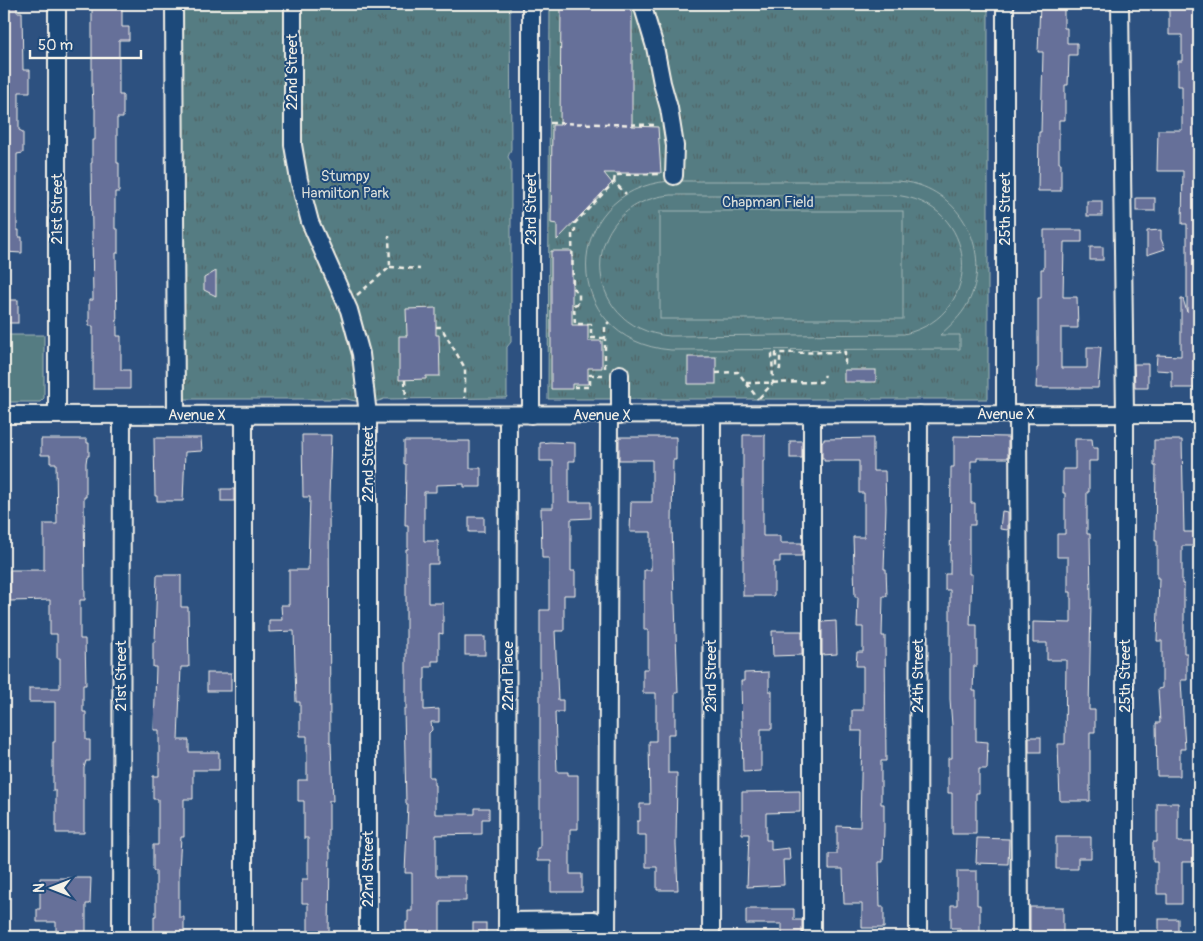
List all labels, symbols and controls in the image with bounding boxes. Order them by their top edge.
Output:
scale bar [30,28,141,60]
street label: 22nd Street [283,33,302,110]
text: 50 m [38,36,73,55]
park label: Stumpy Hamilton Park [301,167,390,203]
street label: 25th Street [996,171,1015,246]
street label: 23rd Street [522,172,541,245]
street label: 21st Street [48,173,67,244]
park label: Chapman Field [722,193,814,212]
street label: Avenue X [977,405,1035,424]
street label: Avenue X [168,406,226,425]
street label: Avenue X [573,406,631,425]
street label: 22nd Street [359,425,378,502]
street label: 24th Street [909,638,928,713]
street label: 25th Street [1116,638,1135,713]
street label: 23rd Street [702,639,721,712]
street label: 21st Street [112,640,131,711]
street label: 22nd Place [499,641,518,711]
street label: 22nd Street [359,830,378,907]
north arrow [28,864,78,914]
text: N [31,883,48,893]

